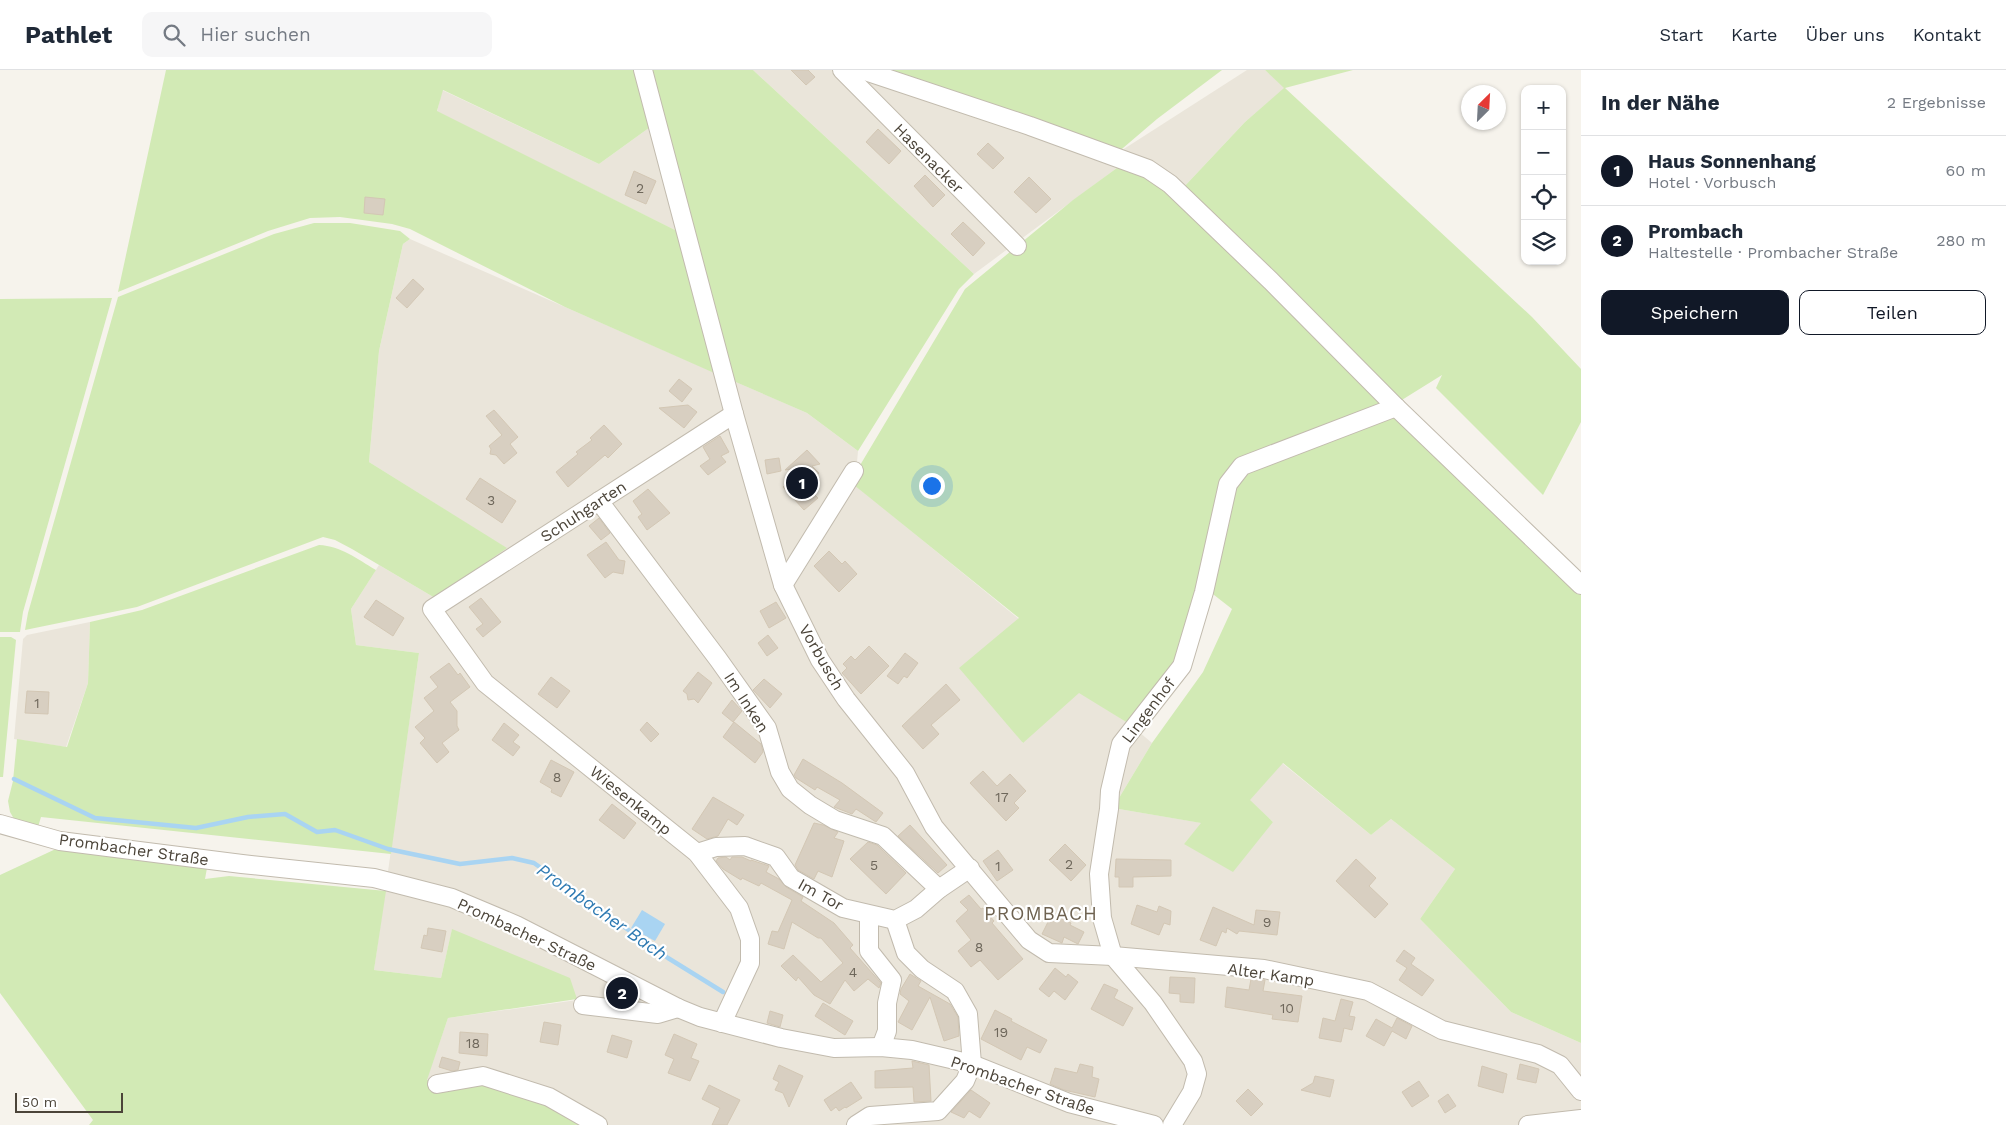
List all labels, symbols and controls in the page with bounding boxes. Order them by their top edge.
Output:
search box [142,12,492,57]
text: Pathlet [25,21,112,49]
icon: search [160,21,188,49]
text: Hier suchen [200,23,311,46]
text: Start [1659,24,1703,45]
text: Karte [1731,24,1778,45]
text: Über uns [1806,24,1885,45]
text: Kontakt [1913,24,1981,45]
north arrow [1461,85,1506,130]
map controls [1521,85,1566,265]
button: + [1521,85,1566,130]
text: In der Nähe [1601,90,1720,115]
text: 2 Ergebnisse [1887,93,1986,112]
street label: Hasenacker [890,120,968,198]
button: − [1521,130,1566,175]
text: Haus Sonnenhang [1648,150,1816,173]
text: 1 [1614,161,1620,180]
text: 60 m [1946,161,1986,180]
text: Hotel · Vorbusch [1648,173,1776,192]
button: locate [1521,175,1566,220]
house number: 2 [636,180,644,196]
button: layers [1521,220,1566,265]
text: Prombach [1648,220,1743,243]
text: 2 [1612,231,1622,250]
text: 280 m [1936,231,1986,250]
text: Haltestelle · Prombacher Straße [1648,243,1898,262]
button: Speichern [1601,290,1789,335]
button: Teilen [1799,290,1986,335]
pin: 1 [786,464,818,502]
your location [919,473,945,499]
street label: Schuhgarten [537,477,630,546]
house number: 3 [487,492,495,508]
street label: Vorbusch [795,621,848,694]
street label: Im Inken [720,669,773,736]
street label: Lingenhof [1118,673,1180,747]
house number: 1 [34,695,40,711]
street label: Wiesenkamp [586,762,675,839]
house number: 8 [553,769,561,785]
house number: 17 [995,789,1009,805]
street label: Prombacher Straße [58,830,210,869]
house number: 2 [1065,856,1073,872]
house number: 5 [870,857,878,873]
house number: 1 [995,858,1001,874]
water label: Prombacher Bach [533,859,671,964]
street label: Im Tor [795,874,847,915]
street label: Prombacher Straße [454,894,599,975]
district label: PROMBACH [984,902,1098,925]
house number: 9 [1263,914,1271,930]
house number: 8 [975,939,983,955]
street label: Alter Kamp [1226,959,1315,990]
house number: 4 [849,964,857,980]
pin: 2 [606,974,638,1012]
house number: 10 [1280,1000,1294,1016]
house number: 19 [994,1024,1008,1040]
house number: 18 [466,1035,480,1051]
street label: Prombacher Straße [948,1052,1097,1119]
scale bar [15,1090,122,1113]
text: 50 m [22,1094,57,1110]

